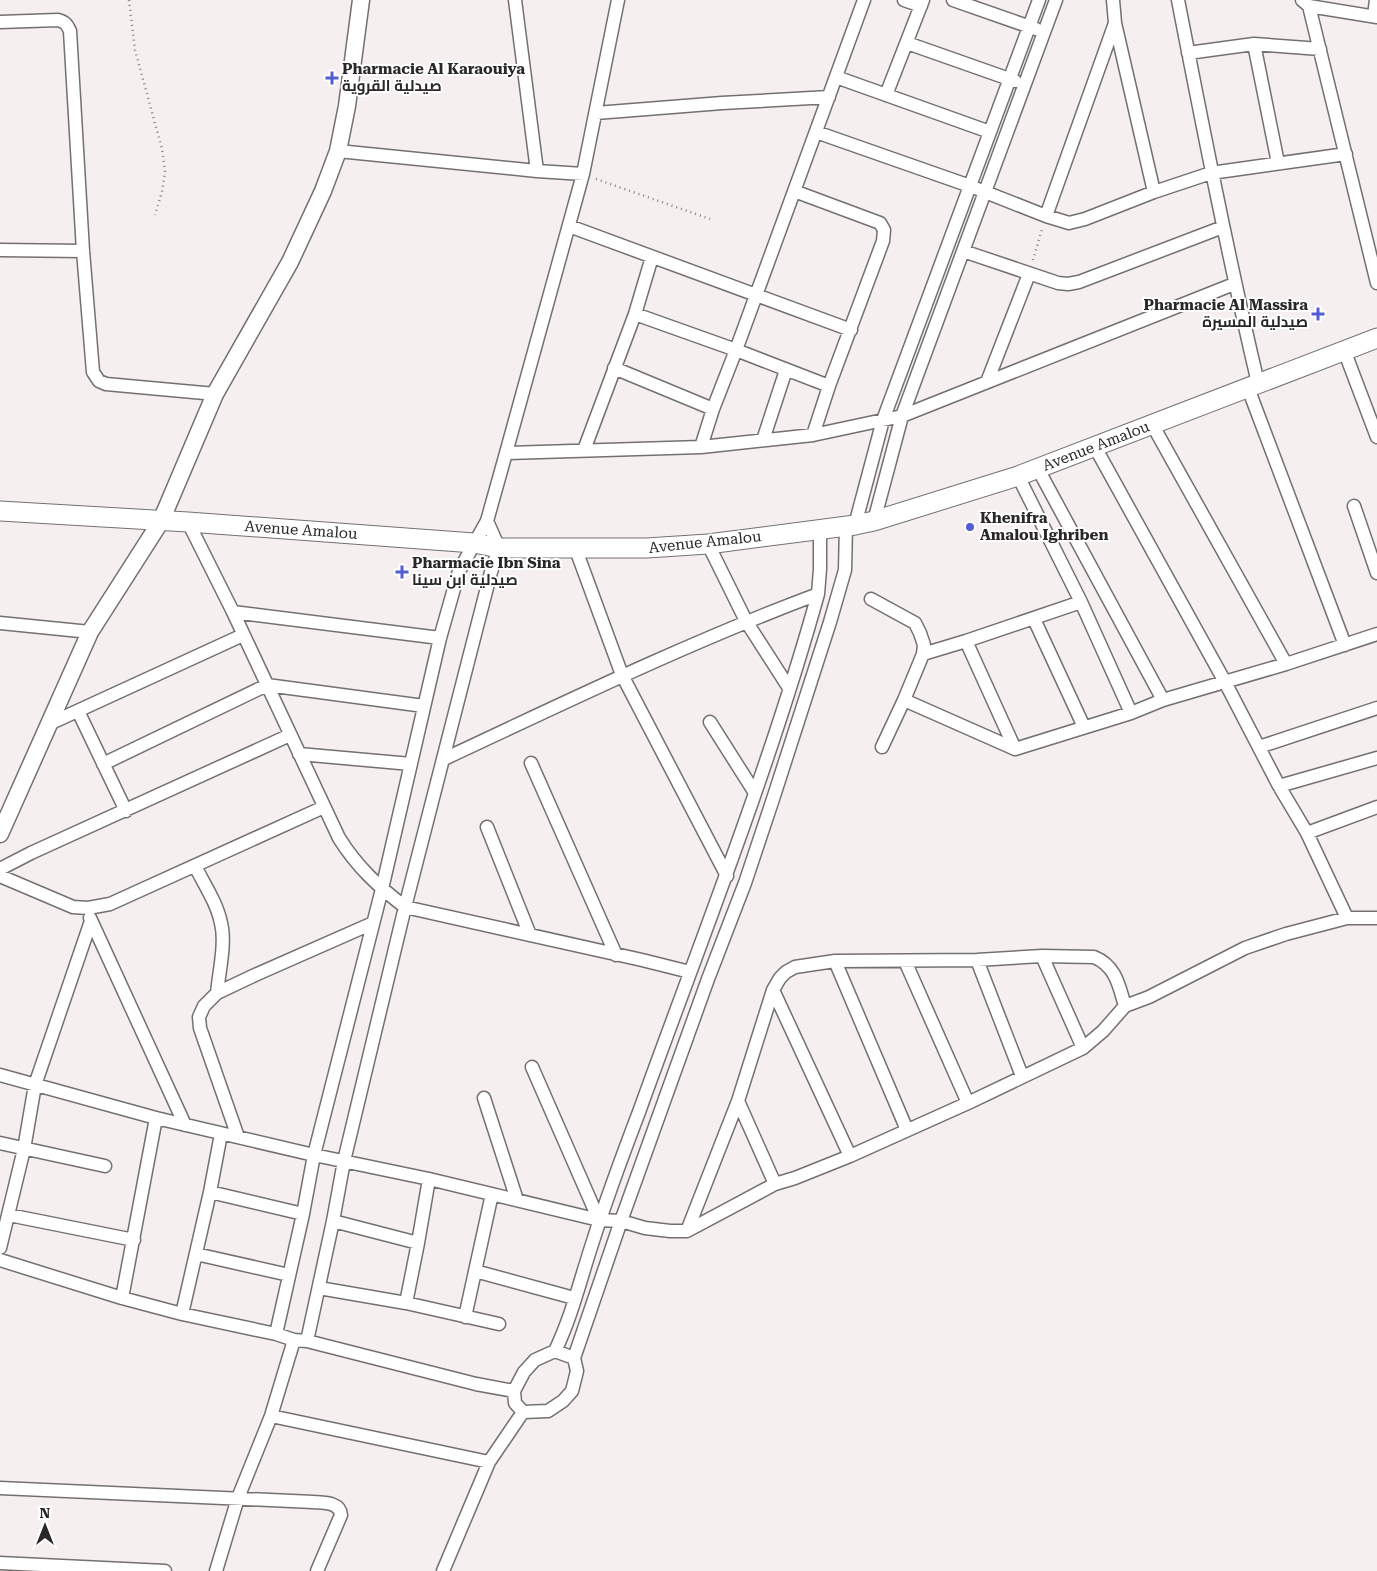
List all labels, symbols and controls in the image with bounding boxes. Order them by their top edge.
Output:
place label: Pharmacie Al Karaouiya صيدلية القروية [342,60,525,95]
marker: Pharmacie Al Karaouiya صيدلية القروية [326,72,338,84]
place label: Pharmacie Al Massira صيدلية المسيرة [1144,296,1308,331]
marker: Pharmacie Al Massira صيدلية المسيرة [1312,308,1324,320]
street label: Avenue Amalou [1040,417,1153,475]
place label: Khenifra Amalou Ighriben [980,509,1108,544]
street label: Avenue Amalou [244,517,359,543]
marker: Khenifra Amalou Ighriben [964,521,976,533]
street label: Avenue Amalou [648,527,763,557]
place label: Pharmacie Ibn Sina صيدلية ابن سينا [412,554,561,589]
marker: Pharmacie Ibn Sina صيدلية ابن سينا [396,566,408,578]
north arrow [20,1501,70,1551]
text: N [40,1505,51,1521]

